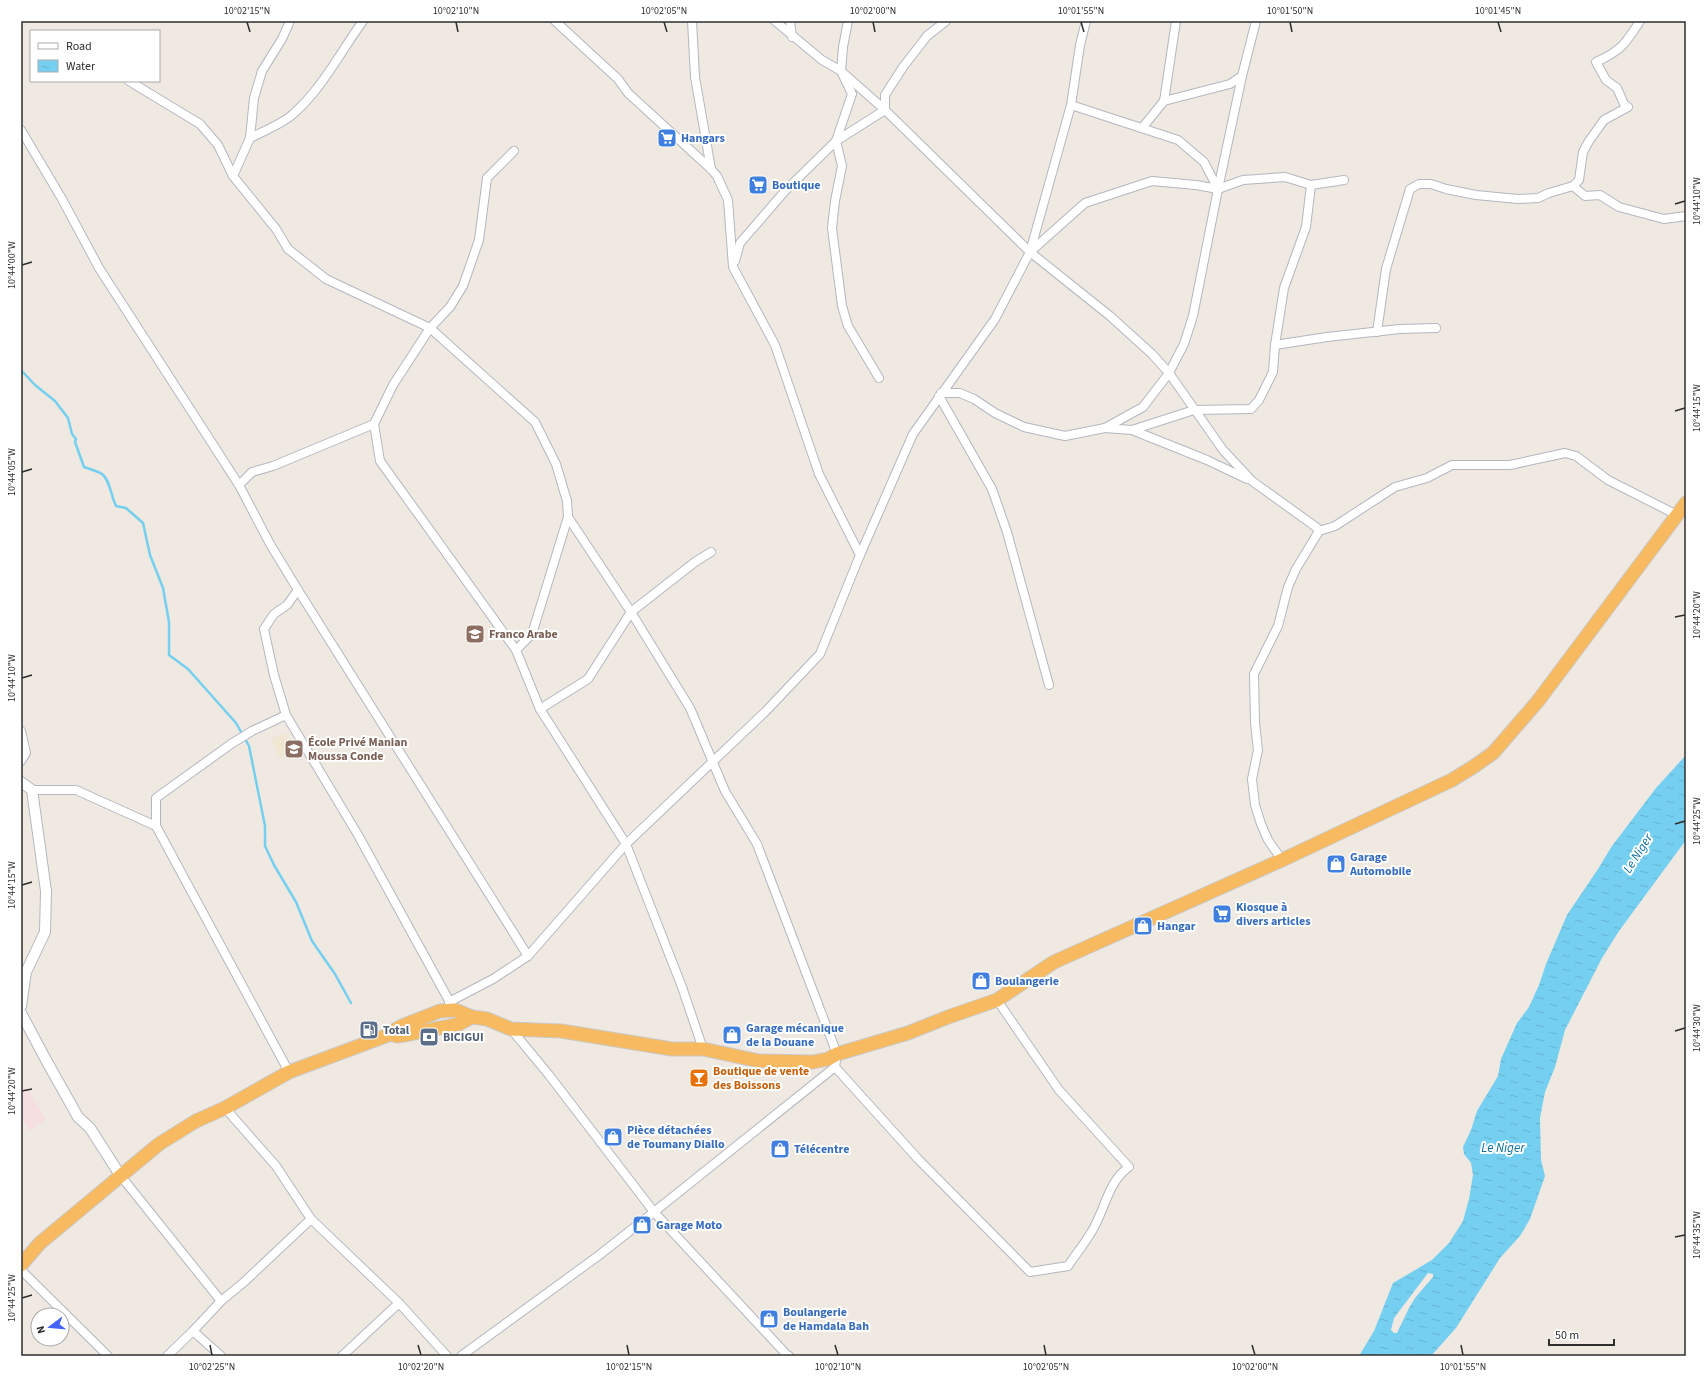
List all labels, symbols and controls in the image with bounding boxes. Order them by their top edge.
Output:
text: 10°02'15"N [224,4,270,18]
text: 10°02'10"N [433,4,479,18]
text: 10°02'05"N [641,4,687,18]
text: 10°02'00"N [850,4,896,18]
text: 10°01'55"N [1058,4,1104,18]
text: 10°01'50"N [1267,4,1313,18]
text: 10°01'45"N [1475,4,1521,18]
legend [30,30,160,82]
text: Road [66,38,92,55]
text: Water [66,58,96,75]
supermarket icon: Hangars [656,127,678,149]
place label: Hangars [681,130,725,147]
supermarket icon: Boutique [747,174,769,196]
place label: Boutique [772,177,821,194]
text: 10°44'10"W [1690,177,1704,225]
text: 10°44'00"W [5,241,19,289]
text: 10°44'15"W [1690,384,1704,432]
text: 10°44'05"W [5,448,19,496]
text: 10°44'20"W [1690,591,1704,639]
school or university icon: Franco Arabe [464,623,486,645]
place label: Franco Arabe [489,626,558,643]
text: 10°44'10"W [5,654,19,702]
place label: École Privé Manian Moussa Conde [308,734,407,765]
school or university icon: École Privé Manian Moussa Conde [283,738,305,760]
text: 10°44'25"W [1690,797,1704,845]
water label: Le Niger [1619,830,1657,877]
place label: Garage Automobile [1349,849,1412,880]
shop icon: Garage Automobile [1325,853,1347,875]
text: 10°44'15"W [5,861,19,909]
place label: Kiosque à divers articles [1236,899,1311,930]
supermarket icon: Kiosque à divers articles [1211,903,1233,925]
shop icon: Hangar [1132,915,1154,937]
place label: Hangar [1157,918,1196,935]
shop icon: Boulangerie [970,970,992,992]
place label: Boulangerie [995,973,1059,990]
text: 10°44'30"W [1690,1004,1704,1052]
fuel station icon: Total [358,1019,380,1041]
place label: Garage mécanique de la Douane [746,1020,844,1051]
place label: Total [383,1022,410,1039]
shop icon: Garage mécanique de la Douane [721,1024,743,1046]
bank icon: BICIGUI [418,1026,440,1048]
place label: BICIGUI [443,1029,484,1046]
place label: Boutique de vente des Boissons [713,1063,809,1094]
text: 10°44'20"W [5,1067,19,1115]
bar icon: Boutique de vente des Boissons [688,1067,710,1089]
place label: Pièce détachées de Toumany Diallo [627,1122,725,1153]
shop icon: Pièce détachées de Toumany Diallo [602,1126,624,1148]
shop icon: Télécentre [769,1138,791,1160]
water label: Le Niger [1481,1139,1525,1157]
place label: Télécentre [794,1141,849,1158]
text: 10°44'35"W [1690,1211,1704,1259]
shop icon: Garage Moto [631,1214,653,1236]
place label: Garage Moto [656,1217,722,1234]
text: 10°44'25"W [5,1274,19,1322]
place label: Boulangerie de Hamdala Bah [783,1304,869,1335]
north arrow [30,1307,70,1347]
shop icon: Boulangerie de Hamdala Bah [758,1308,780,1330]
scale bar [1549,1321,1614,1347]
text: N [33,1324,49,1335]
text: 50 m [1555,1327,1579,1344]
text: 10°02'25"N [189,1360,235,1374]
text: 10°02'20"N [398,1360,444,1374]
text: 10°02'15"N [606,1360,652,1374]
text: 10°02'10"N [815,1360,861,1374]
text: 10°02'05"N [1023,1360,1069,1374]
text: 10°02'00"N [1232,1360,1278,1374]
text: 10°01'55"N [1440,1360,1486,1374]

